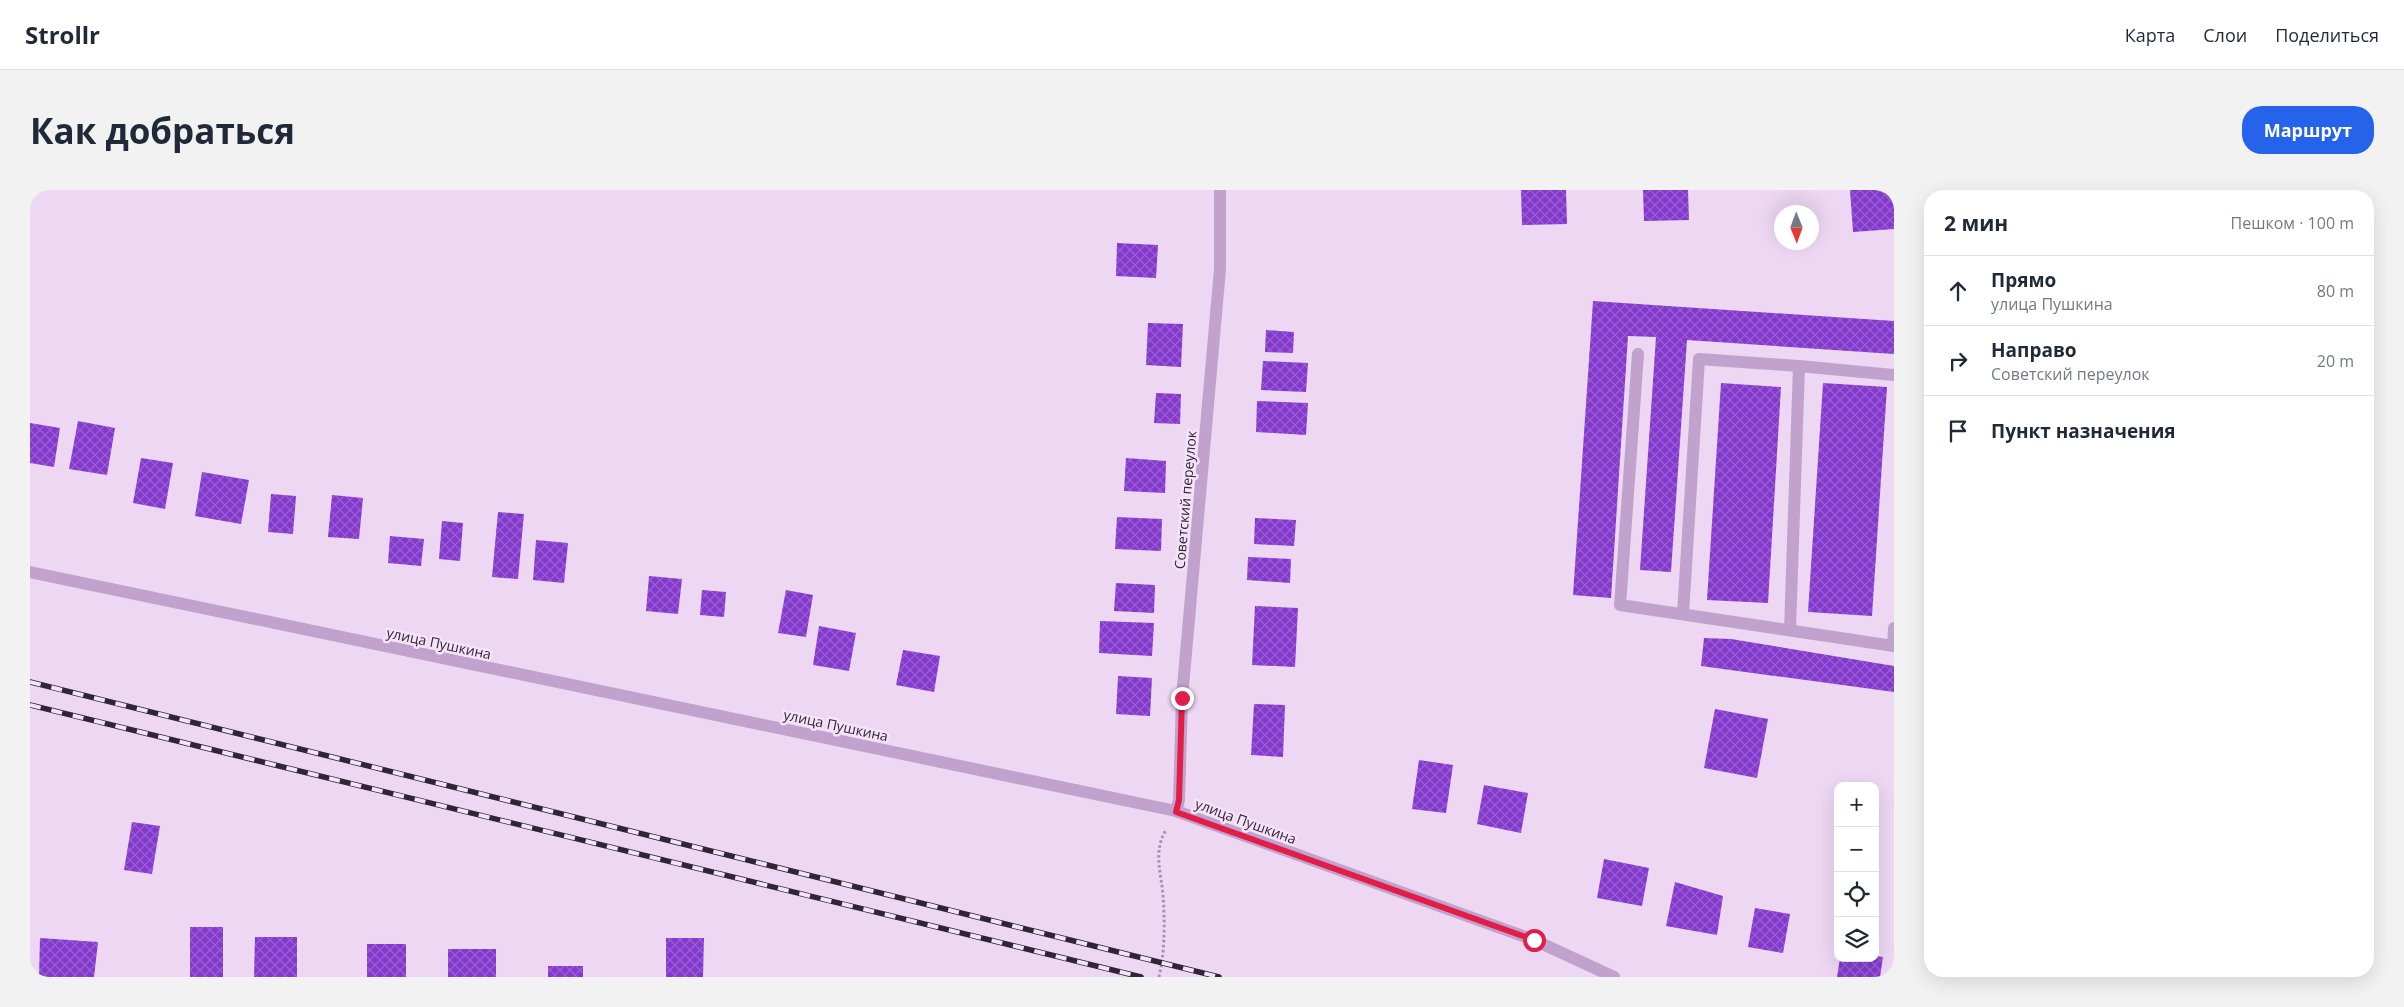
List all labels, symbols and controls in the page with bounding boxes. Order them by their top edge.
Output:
text: Strollr [25,18,100,51]
text: Карта [2125,23,2175,47]
text: Слои [2203,23,2247,47]
text: Поделиться [2275,23,2379,47]
button: Маршрут [2242,106,2374,154]
text: Как добраться [30,107,295,154]
north arrow [1774,205,1819,250]
text: 2 мин [1944,209,2008,237]
text: Пешком · 100 m [2231,212,2354,234]
text: Прямо [1991,267,2056,293]
icon: ahead [1944,277,1972,305]
text: 80 m [2317,280,2354,302]
text: улица Пушкина [1991,293,2113,315]
text: Направо [1991,337,2077,363]
icon: right [1944,347,1972,375]
text: 20 m [2317,350,2354,372]
text: Советский переулок [1991,363,2150,385]
icon: arrive [1944,417,1972,445]
text: Пункт назначения [1991,418,2176,444]
street label: Советский переулок [1169,429,1201,570]
street label: улица Пушкина [385,623,493,663]
route end [1171,687,1194,710]
street label: улица Пушкина [782,705,890,745]
map controls [1834,782,1879,962]
button: + [1834,782,1879,827]
street label: улица Пушкина [1193,794,1299,848]
button: − [1834,827,1879,872]
button: locate [1834,872,1879,917]
button: layers [1834,917,1879,962]
route start [1523,929,1546,952]

